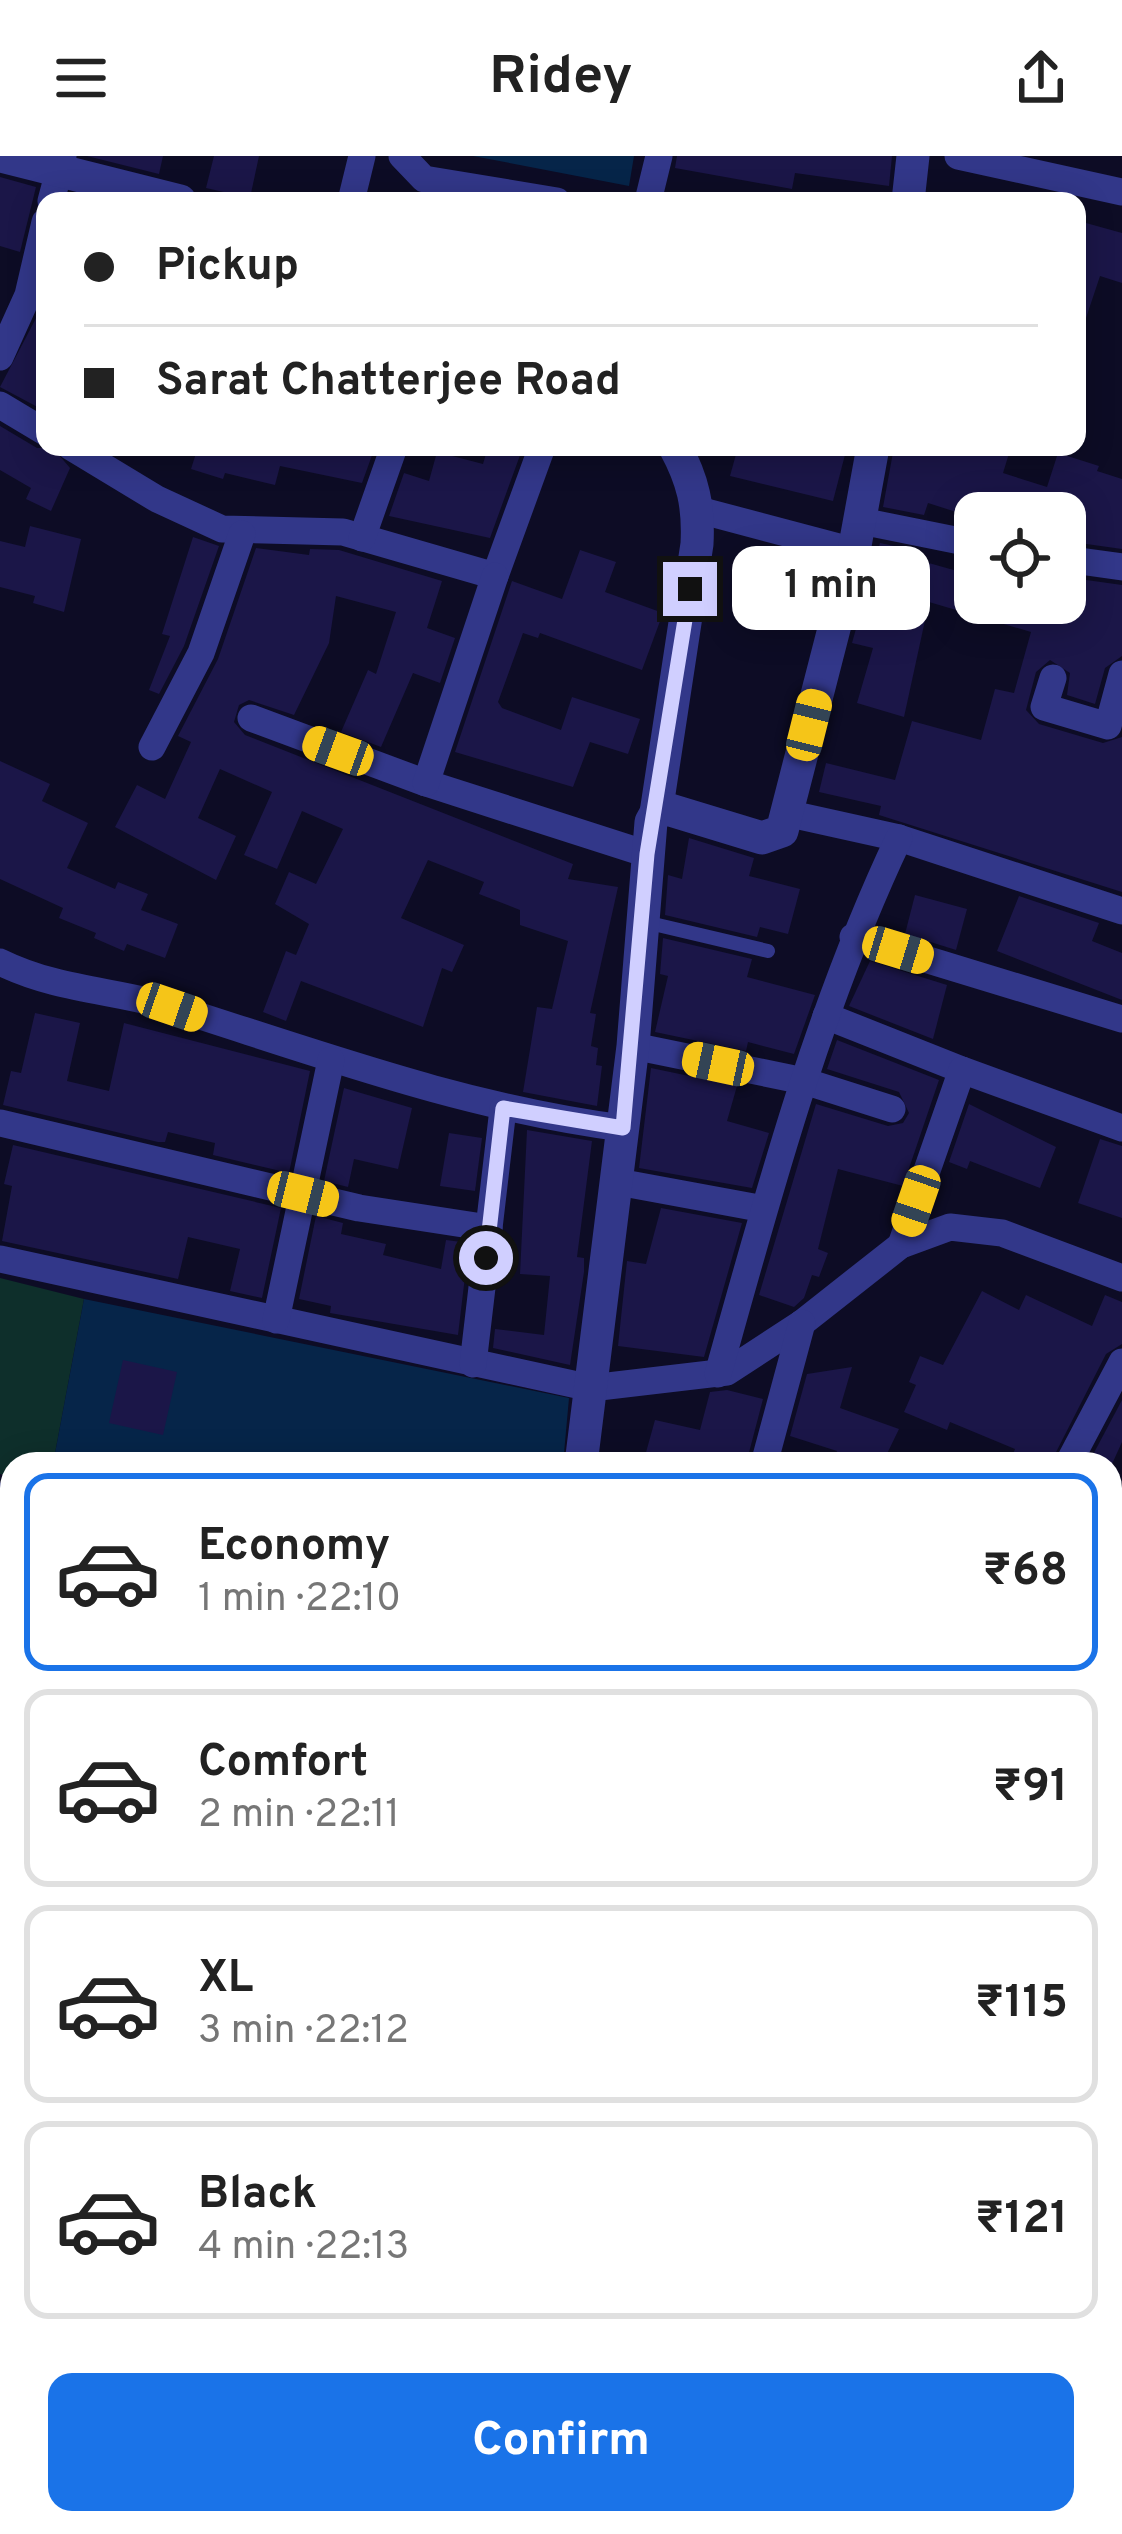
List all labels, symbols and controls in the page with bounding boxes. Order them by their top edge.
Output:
text: Ridey [489,44,633,113]
icon: menu [48,45,114,111]
icon: share [1008,45,1074,111]
text: Pickup [156,239,299,296]
text: Sarat Chatterjee Road [156,354,621,411]
map controls [954,492,1086,624]
button: locate [954,492,1086,624]
callout: 1 min [732,547,930,631]
route end [663,562,717,616]
text: 1 min [784,563,878,612]
car [783,686,835,764]
car [298,722,378,780]
car [858,922,938,978]
car [132,978,212,1036]
car [679,1039,757,1089]
car [887,1161,945,1241]
car [264,1168,342,1220]
route start [459,1231,513,1285]
icon: car [54,1518,162,1626]
text: Economy [198,1519,390,1576]
text: ₹68 [982,1544,1068,1601]
text: 1 min · 22:10 [198,1576,401,1625]
icon: car [54,1734,162,1842]
text: Comfort [198,1735,368,1792]
text: ₹91 [993,1760,1068,1817]
text: 2 min · 22:11 [198,1792,400,1841]
icon: car [54,1950,162,2058]
text: XL [198,1951,253,2008]
text: ₹115 [975,1976,1068,2033]
text: 3 min · 22:12 [198,2008,409,2057]
icon: car [54,2166,162,2274]
text: Black [198,2167,317,2224]
text: ₹121 [975,2192,1068,2249]
text: 4 min · 22:13 [198,2224,409,2273]
button: Confirm [48,2373,1074,2511]

